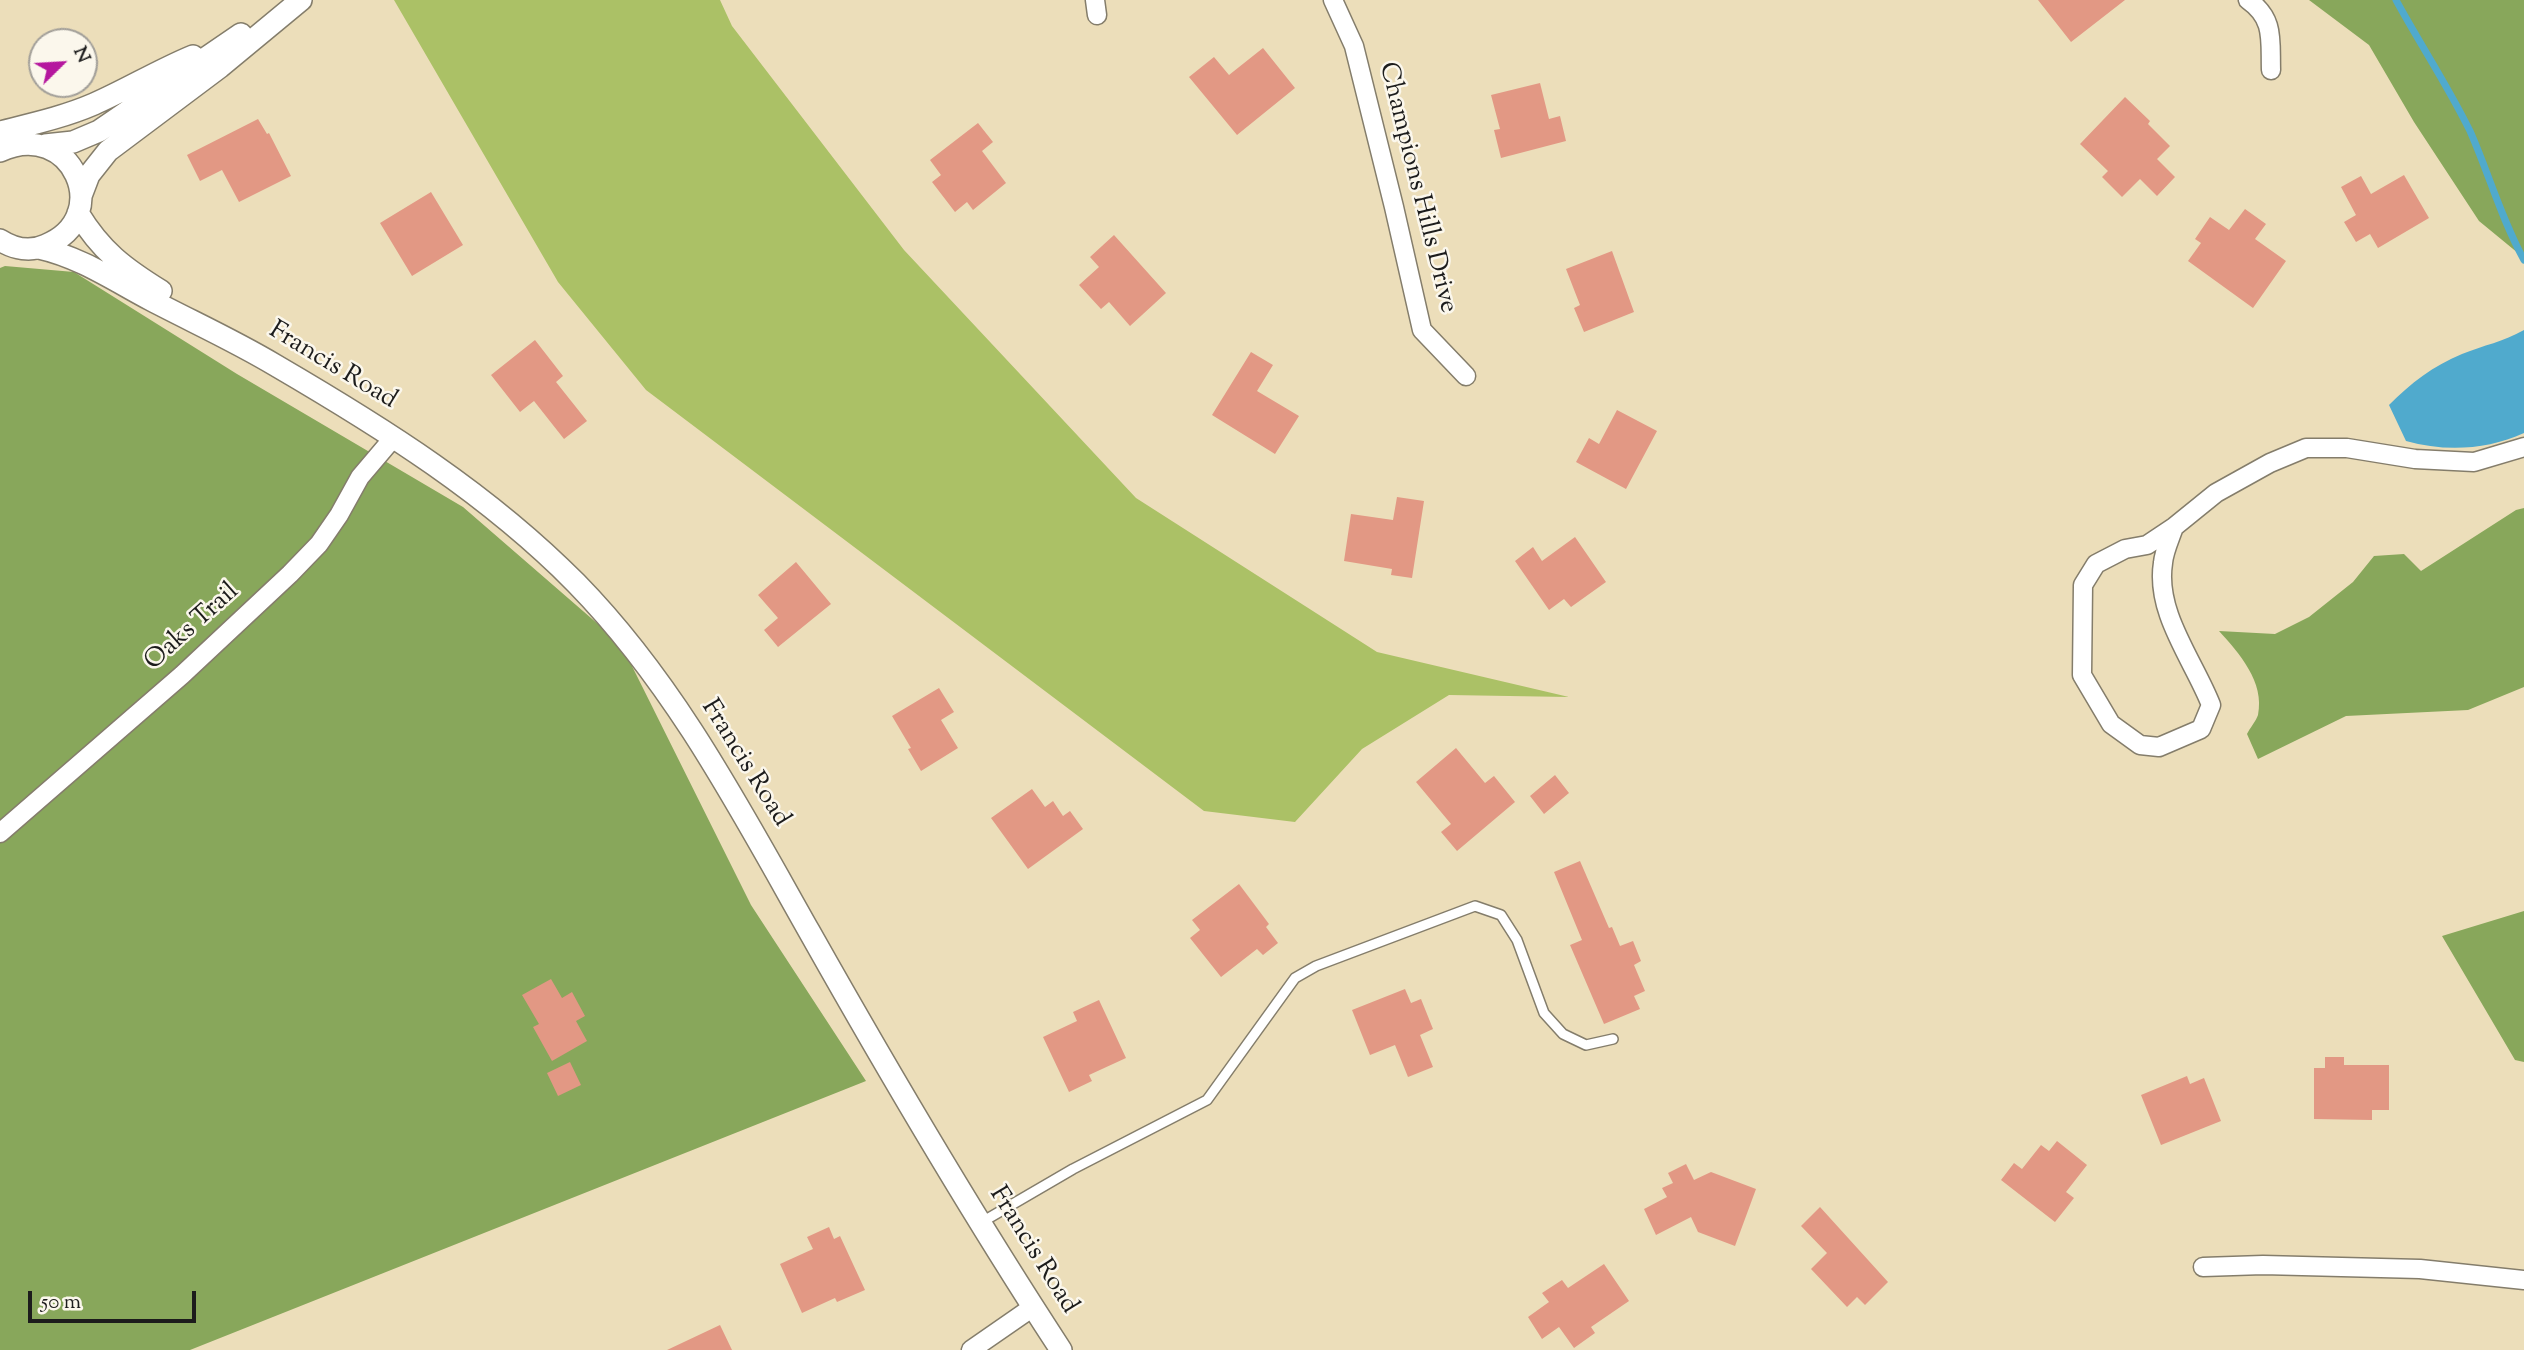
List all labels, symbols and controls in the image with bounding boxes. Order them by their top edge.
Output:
north arrow [28,28,98,98]
text: N [65,43,96,67]
street label: Champions Hills Drive [1370,59,1462,317]
street label: Francis Road [262,316,402,418]
street label: Oaks Trail [139,577,247,679]
street label: Francis Road [693,695,795,833]
street label: Francis Road [981,1182,1083,1320]
scale bar [32,1276,200,1320]
text: 50 m [41,1288,81,1318]

